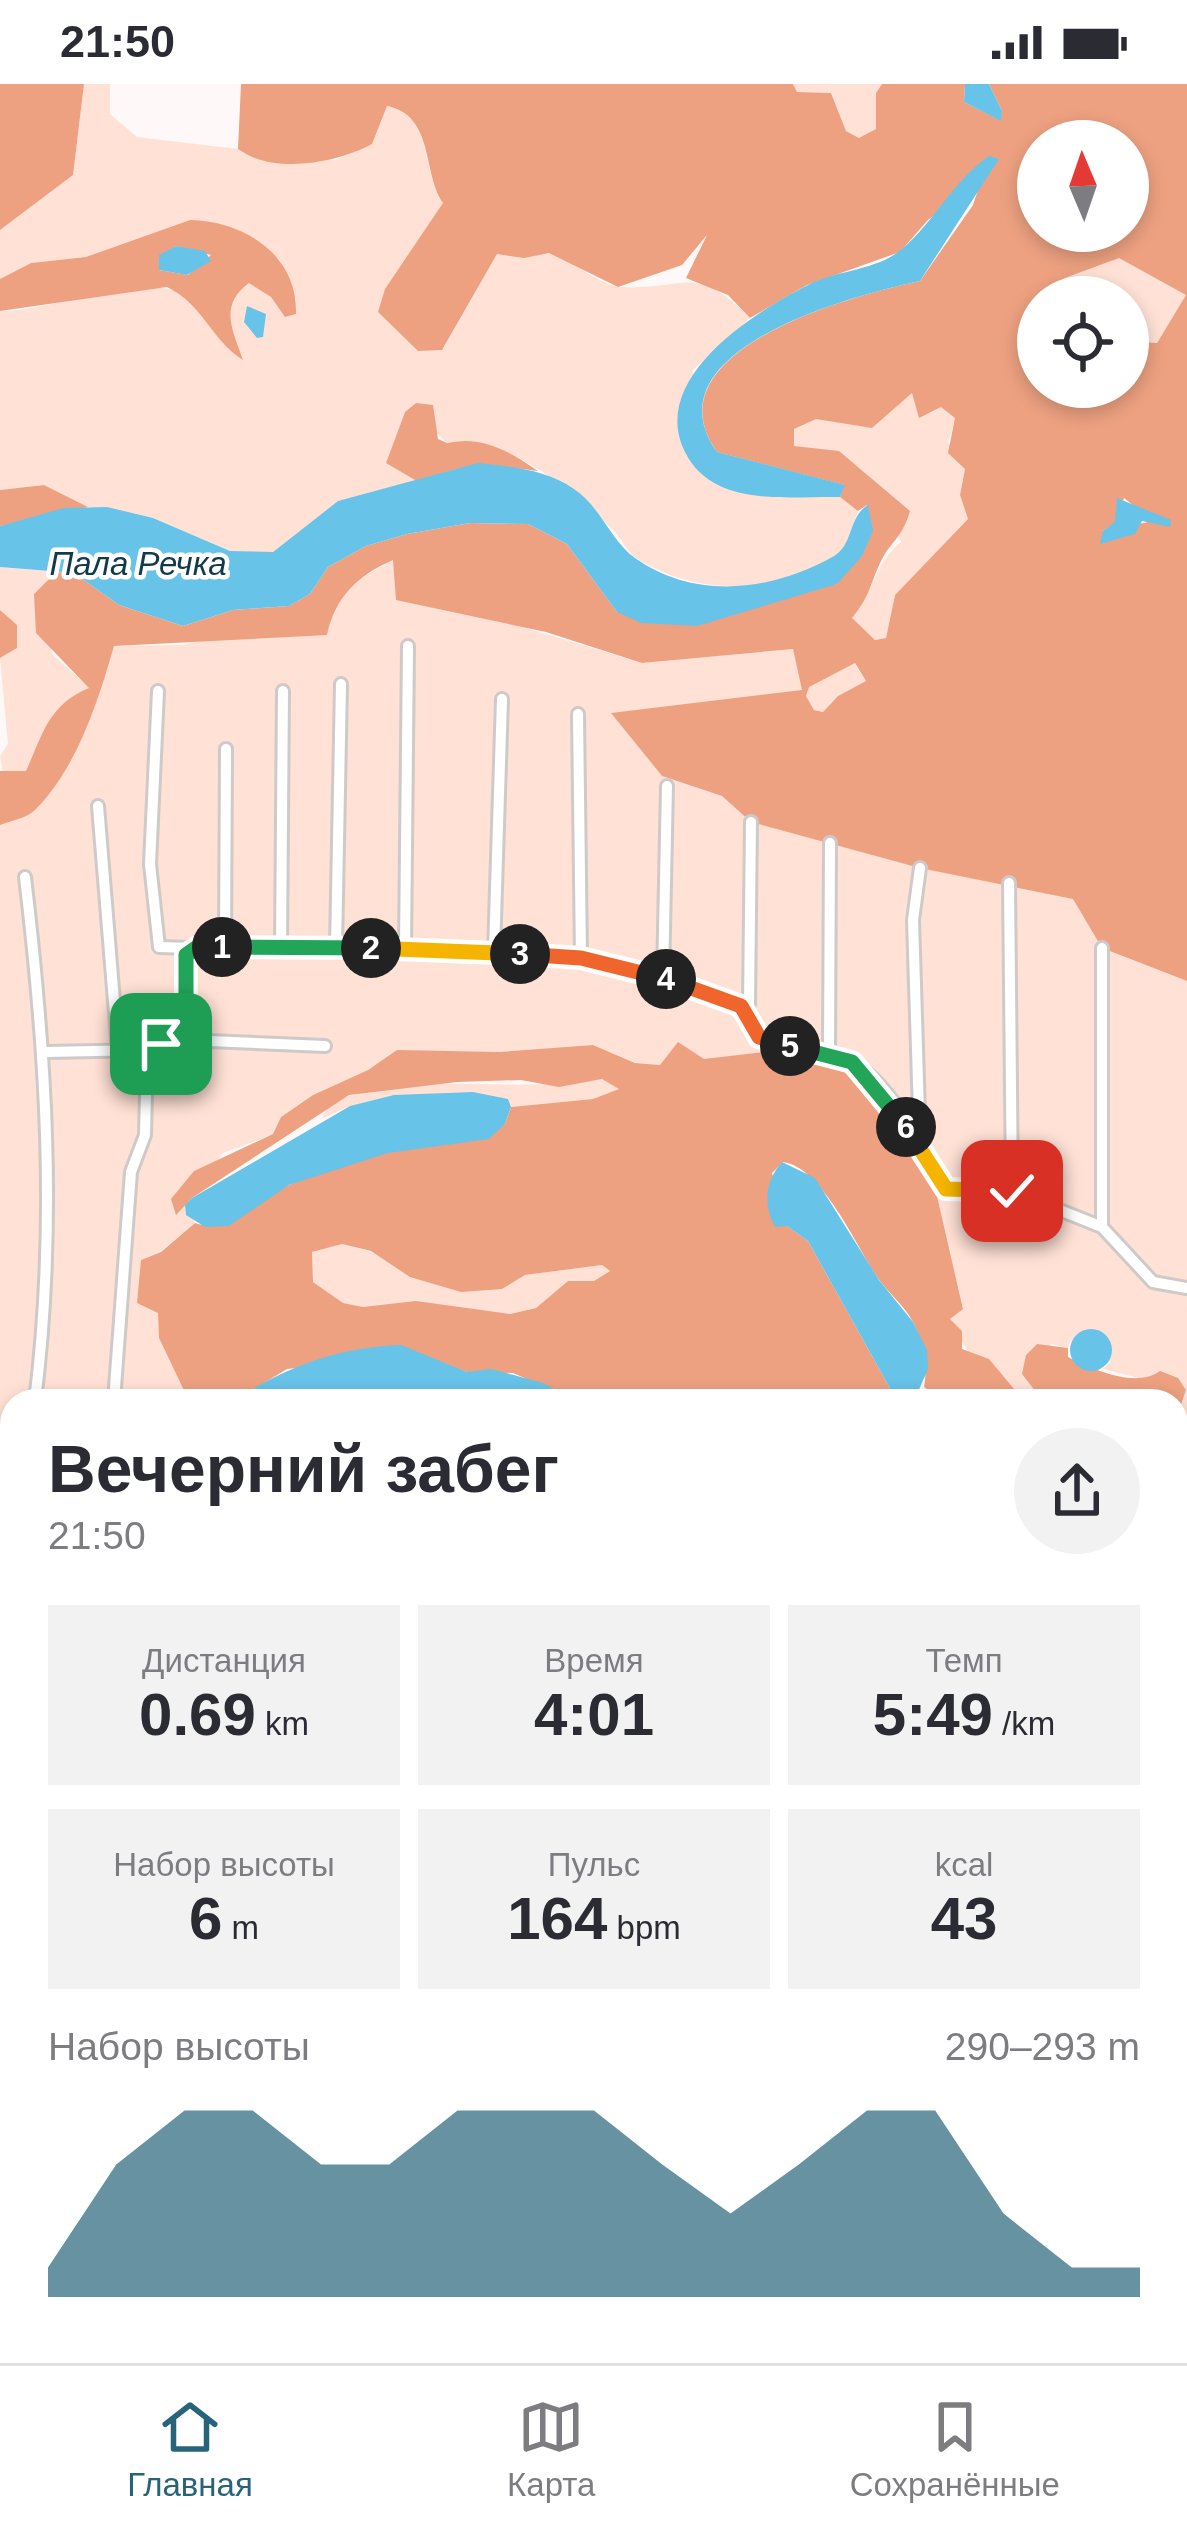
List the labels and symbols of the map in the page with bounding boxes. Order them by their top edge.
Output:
north arrow [1017,120,1149,252]
water label: Пала Речка [49,545,227,582]
pin: 1 [192,917,252,977]
pin: 2 [341,918,401,978]
pin: 3 [490,924,550,984]
pin: 4 [636,949,696,1009]
pin [110,993,212,1095]
pin: 5 [760,1016,820,1076]
pin: 6 [876,1097,936,1157]
pin [961,1140,1063,1242]

